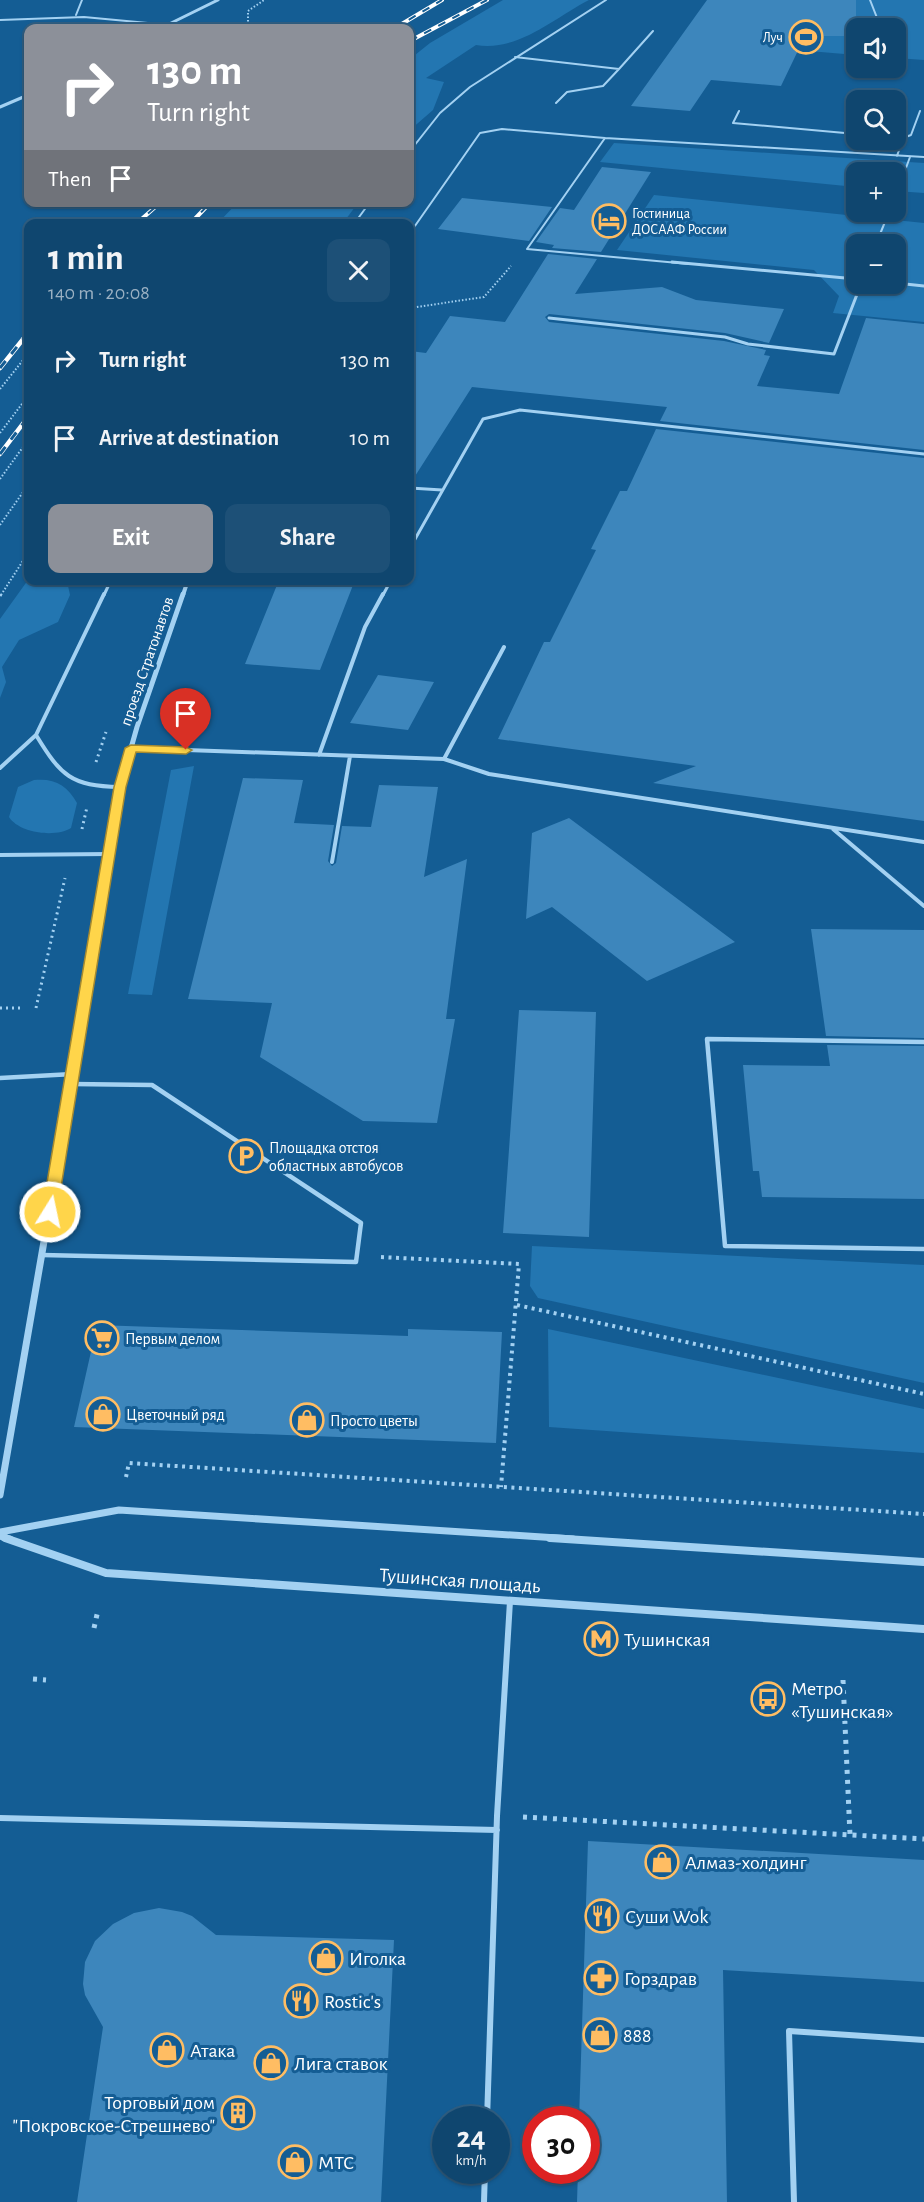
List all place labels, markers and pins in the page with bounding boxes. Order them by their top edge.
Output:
sports icon: Луч [788,19,824,55]
place label: Луч [763,31,783,45]
hotel icon: Гостиница ДОСААФ России [591,203,627,239]
place label: Гостиница ДОСААФ России [632,207,727,237]
pin [160,688,211,750]
parking icon: Площадка отстоя областных автобусов [228,1138,264,1174]
place label: Площадка отстоя областных автобусов [269,1140,403,1175]
supermarket icon: Первым делом [84,1320,120,1356]
place label: Первым делом [125,1331,220,1347]
shop icon: Цветочный ряд [85,1396,121,1432]
shop icon: Просто цветы [289,1402,325,1438]
place label: Цветочный ряд [126,1407,225,1423]
place label: Просто цветы [330,1413,418,1429]
metro station icon: Тушинская [583,1621,619,1657]
place label: Тушинская [624,1630,711,1650]
place label: Метро «Тушинская» [791,1679,894,1722]
bus stop icon: Метро «Тушинская» [750,1681,786,1717]
shop icon: Алмаз-холдинг [644,1844,680,1880]
place label: Алмаз-холдинг [685,1853,807,1873]
restaurant icon: Суши Wok [584,1898,620,1934]
place label: Суши Wok [625,1907,708,1927]
shop icon: Иголка [308,1940,344,1976]
place label: Иголка [349,1949,406,1969]
pharmacy icon: Горздрав [583,1960,619,1996]
place label: Горздрав [624,1969,697,1989]
restaurant icon: Rostic's [283,1983,319,2019]
place label: Rostic's [324,1992,381,2012]
shop icon: 888 [582,2017,618,2053]
place label: 888 [623,2026,651,2046]
shop icon: Атака [149,2032,185,2068]
place label: Атака [190,2041,235,2061]
shop icon: Лига ставок [253,2045,289,2081]
place label: Лига ставок [294,2054,388,2074]
place label: Торговый дом "Покровское-Стрешнево" [13,2093,215,2136]
building icon: Торговый дом "Покровское-Стрешнево" [220,2095,256,2131]
shop icon: МТС [277,2144,313,2180]
place label: МТС [318,2153,354,2173]

